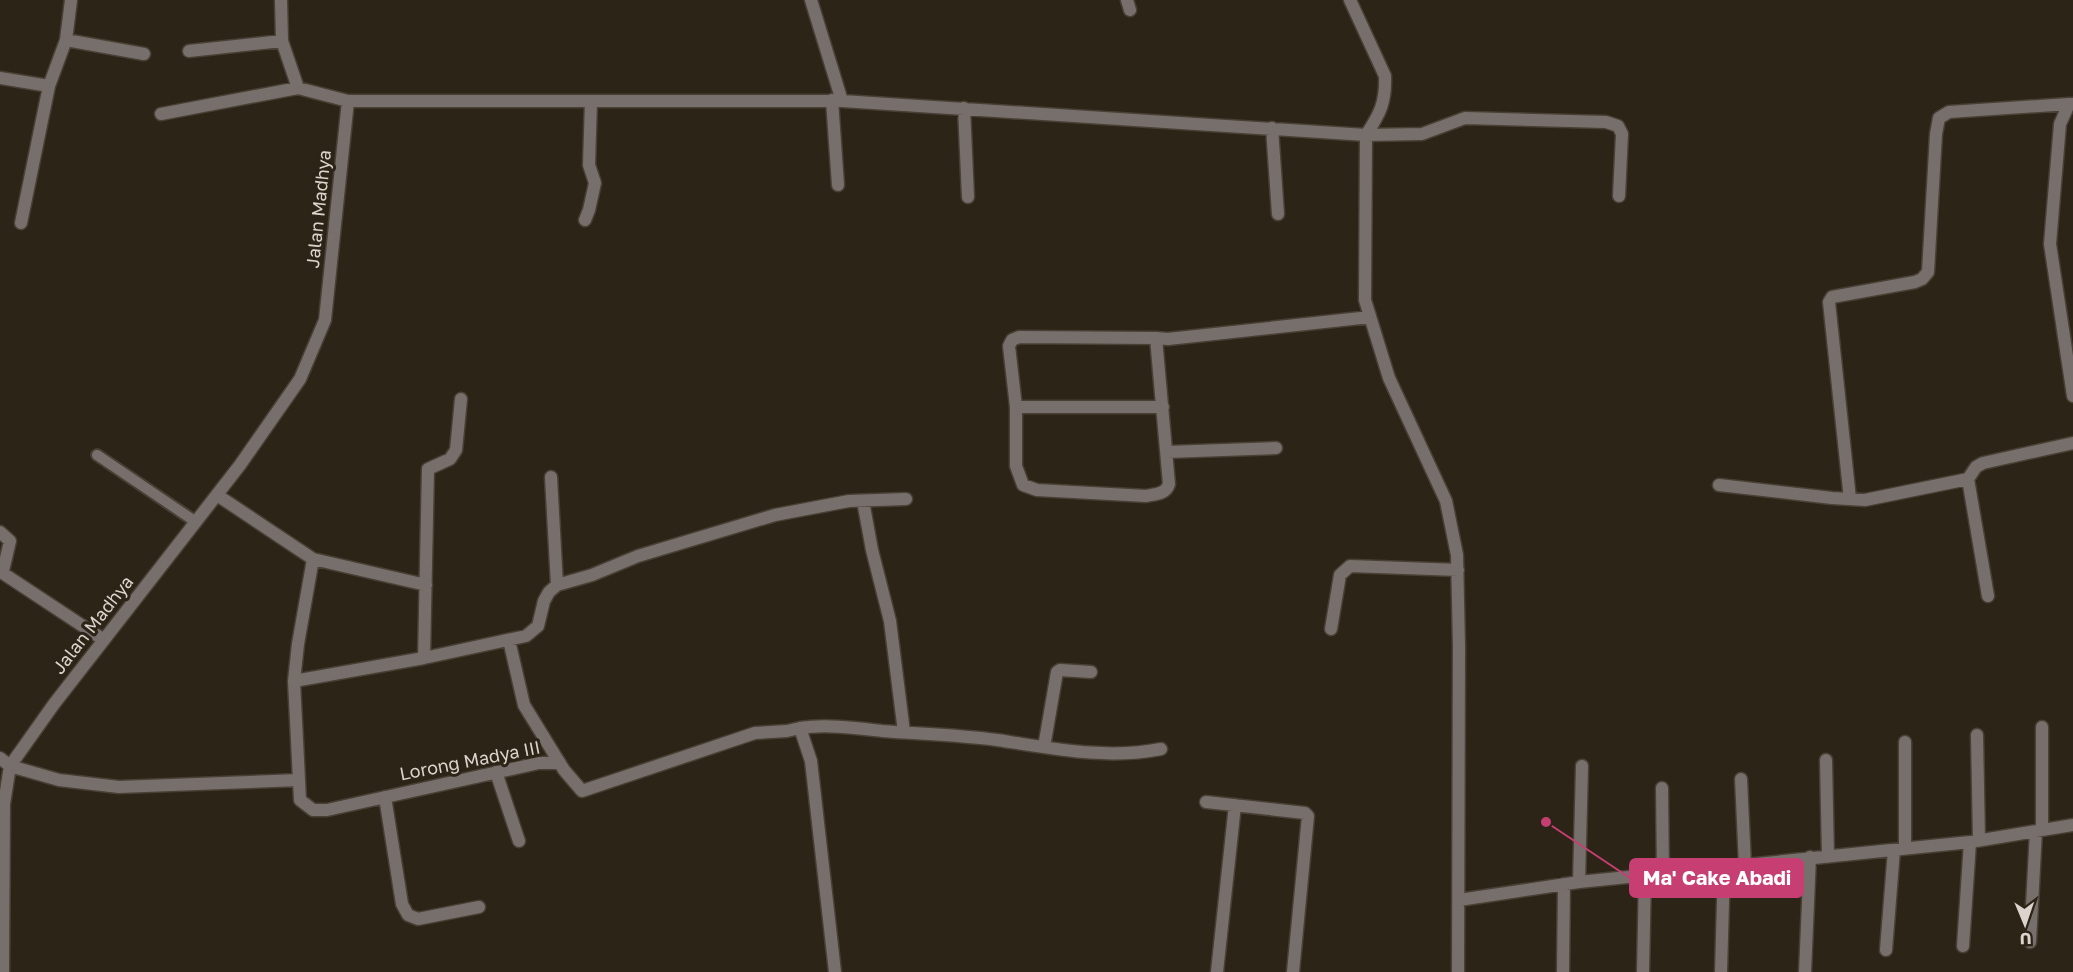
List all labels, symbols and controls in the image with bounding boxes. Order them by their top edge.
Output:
street label: Jalan Madhya [301,149,335,269]
street label: Jalan Madhya [47,571,137,678]
street label: Lorong Madya III [398,736,542,784]
callout: Ma' Cake Abadi [1630,859,1803,897]
text: Ma' Cake Abadi [1643,865,1791,889]
north arrow [1995,894,2055,954]
text: U [2019,929,2032,949]

